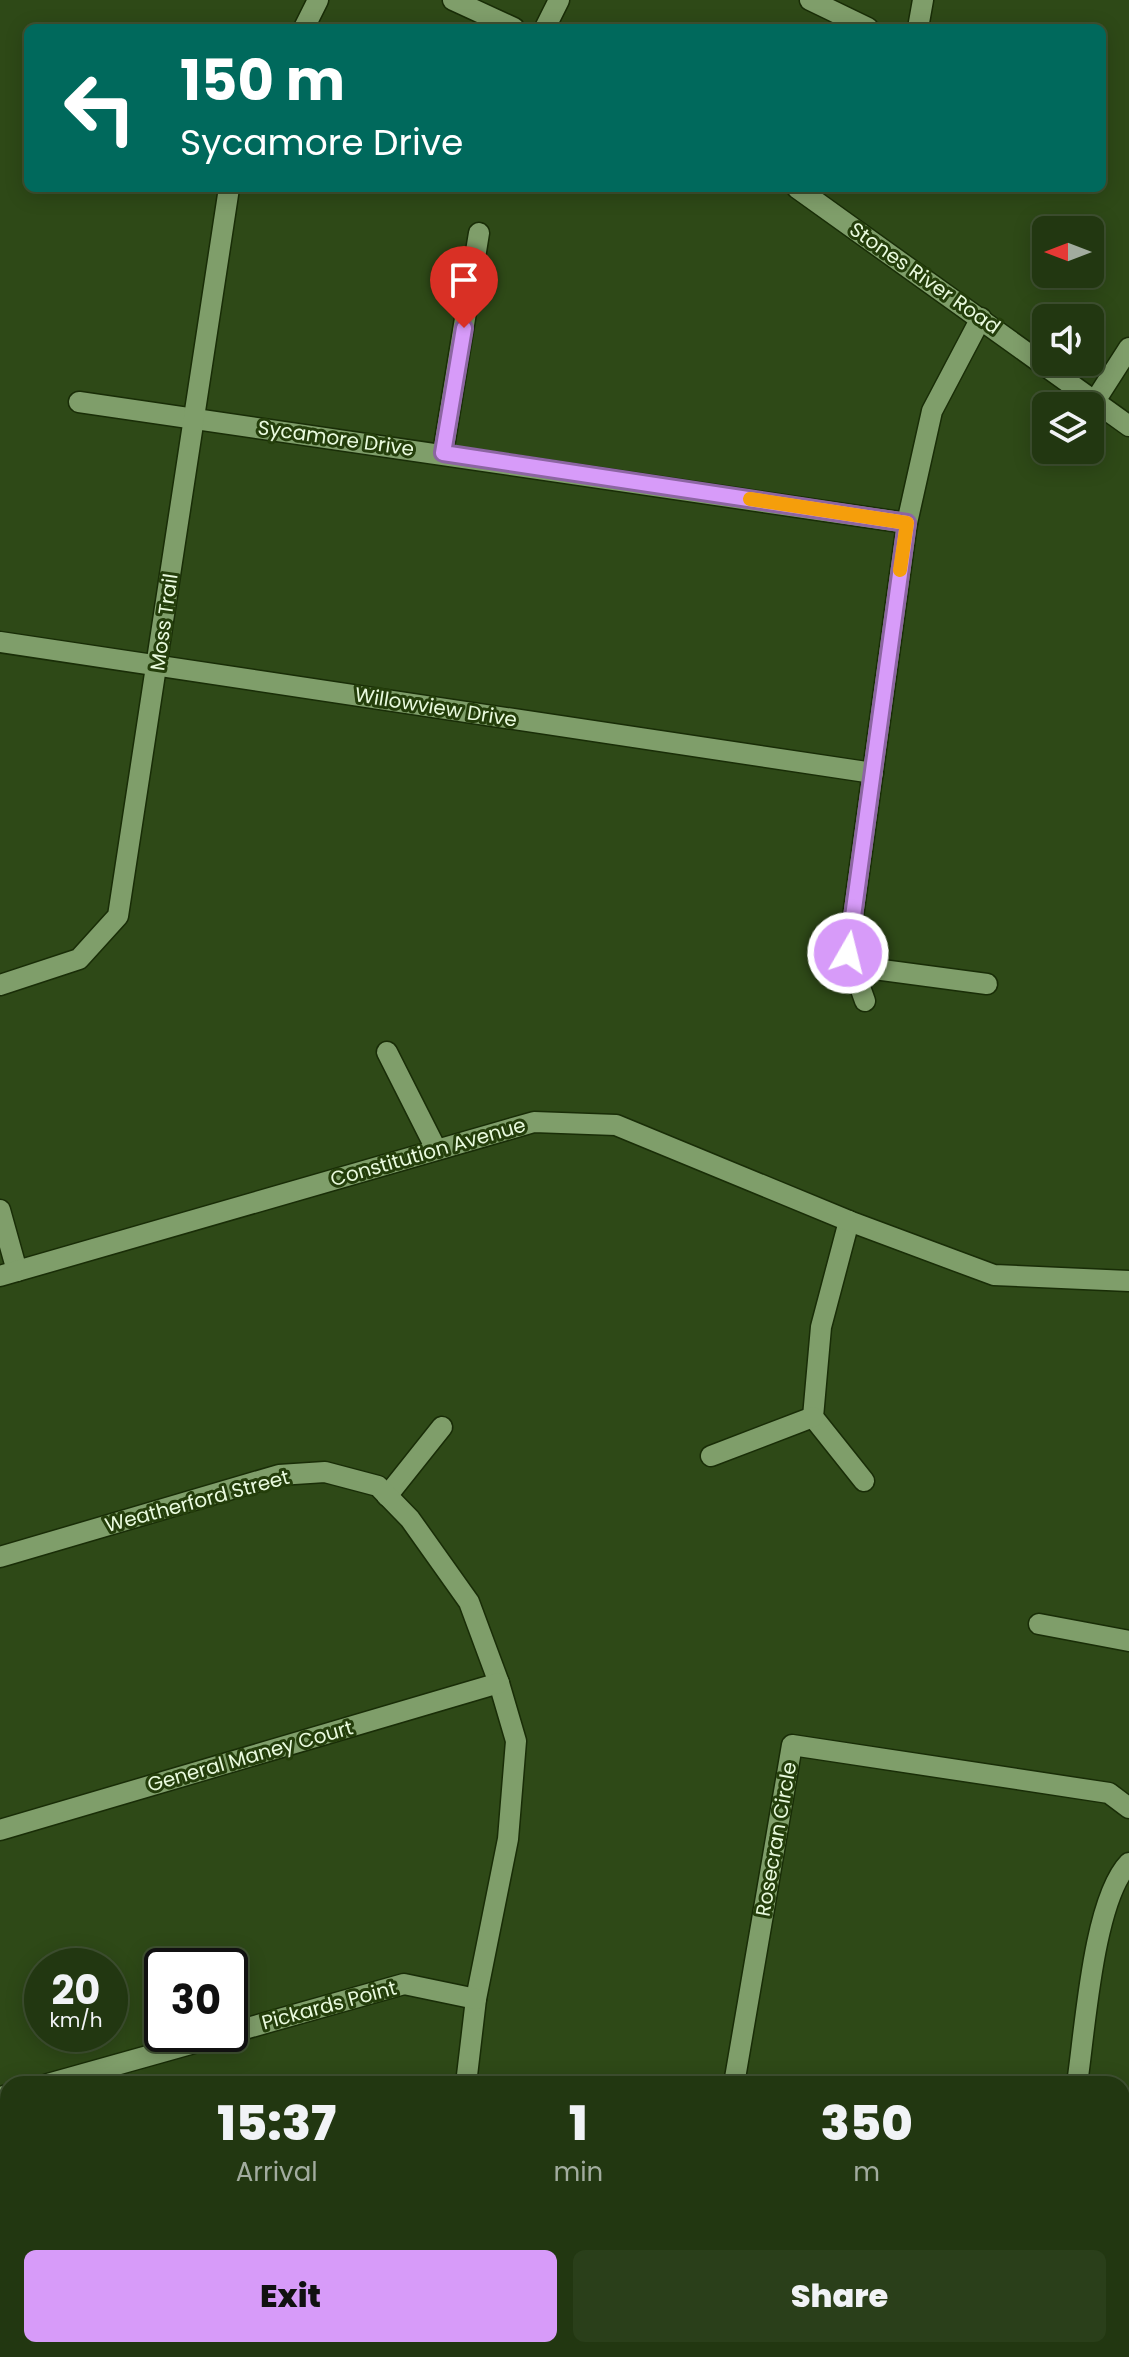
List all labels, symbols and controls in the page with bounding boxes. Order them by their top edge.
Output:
text: 150 m [180,41,345,120]
icon: left [48,56,152,160]
text: Sycamore Drive [180,117,463,168]
street label: Stones River Road [844,215,1006,341]
north arrow [1032,216,1104,288]
map controls [1032,216,1104,464]
pin [430,246,498,328]
icon: arrive [442,258,486,302]
button: sound [1032,304,1104,376]
button: layers [1032,392,1104,464]
street label: Sycamore Drive [256,413,416,463]
street label: Moss Trail [143,572,185,672]
street label: Willowview Drive [353,680,519,734]
position arrow [806,911,890,995]
street label: Constitution Avenue [327,1111,529,1193]
street label: Weatherford Street [102,1463,292,1539]
street label: General Maney Court [144,1713,356,1799]
street label: Rosecran Circle [749,1760,803,1918]
speed limit sign: 30 [144,1948,248,2052]
text: 20 [52,1962,100,2018]
street label: Pickards Point [258,1974,400,2036]
text: km/h [49,2006,103,2034]
text: 15:37 [217,2090,336,2157]
text: 1 [569,2090,588,2157]
text: 350 [820,2090,913,2157]
text: Arrival [236,2154,318,2190]
text: min [553,2154,603,2190]
text: m [853,2154,880,2190]
button: Exit [24,2250,557,2342]
button: Share [573,2250,1106,2342]

